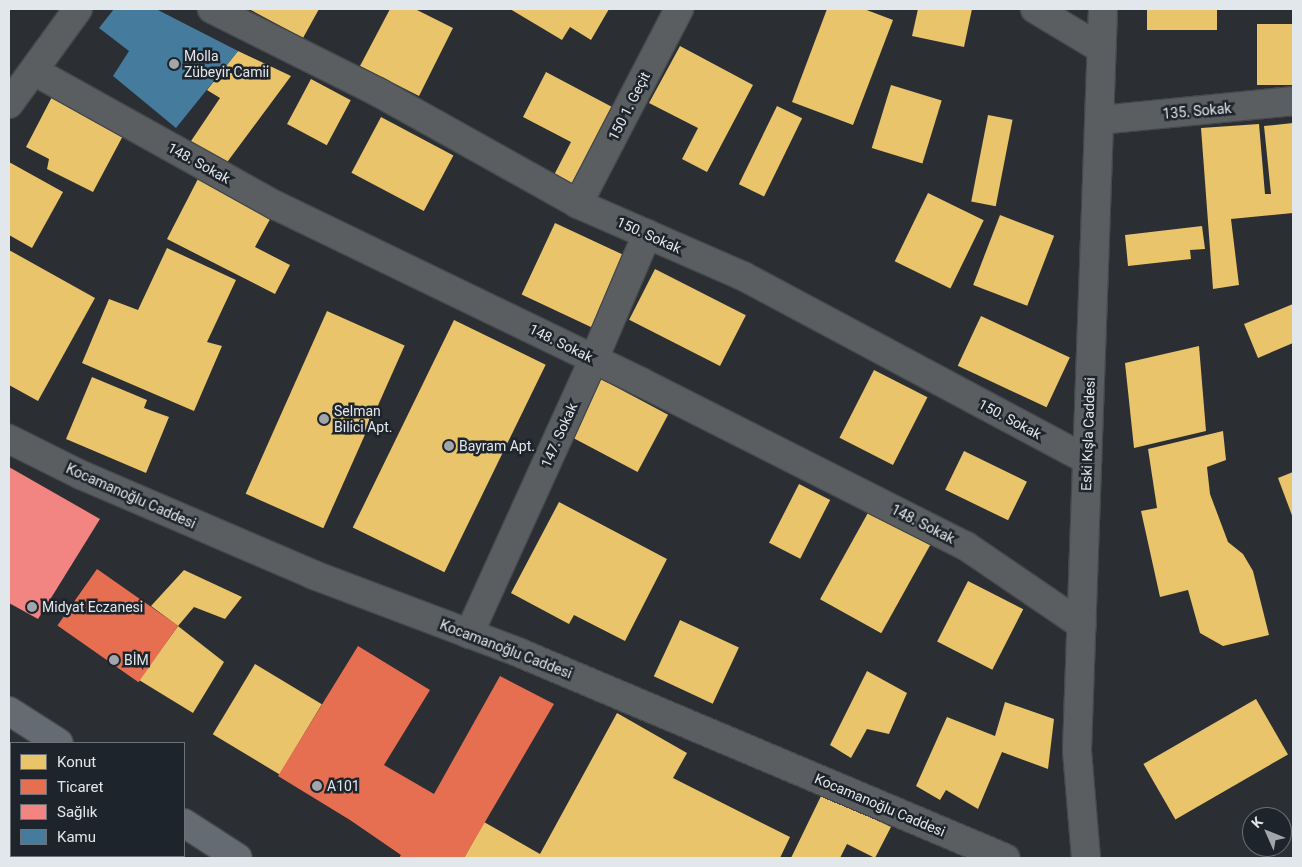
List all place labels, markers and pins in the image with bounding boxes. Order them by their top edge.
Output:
place label: Molla Zübeyir Camii [184,48,269,80]
marker: Molla Zübeyir Camii [168,58,180,70]
place label: Selman Bilici Apt. [334,403,392,436]
marker: Selman Bilici Apt. [318,413,330,425]
place label: Bayram Apt. [459,438,535,454]
marker: Bayram Apt. [443,440,455,452]
place label: Midyat Eczanesi [42,599,143,615]
marker: Midyat Eczanesi [26,601,38,613]
place label: BİM [124,652,149,668]
marker: BİM [108,654,120,666]
place label: A101 [327,778,360,794]
marker: A101 [311,780,323,792]

